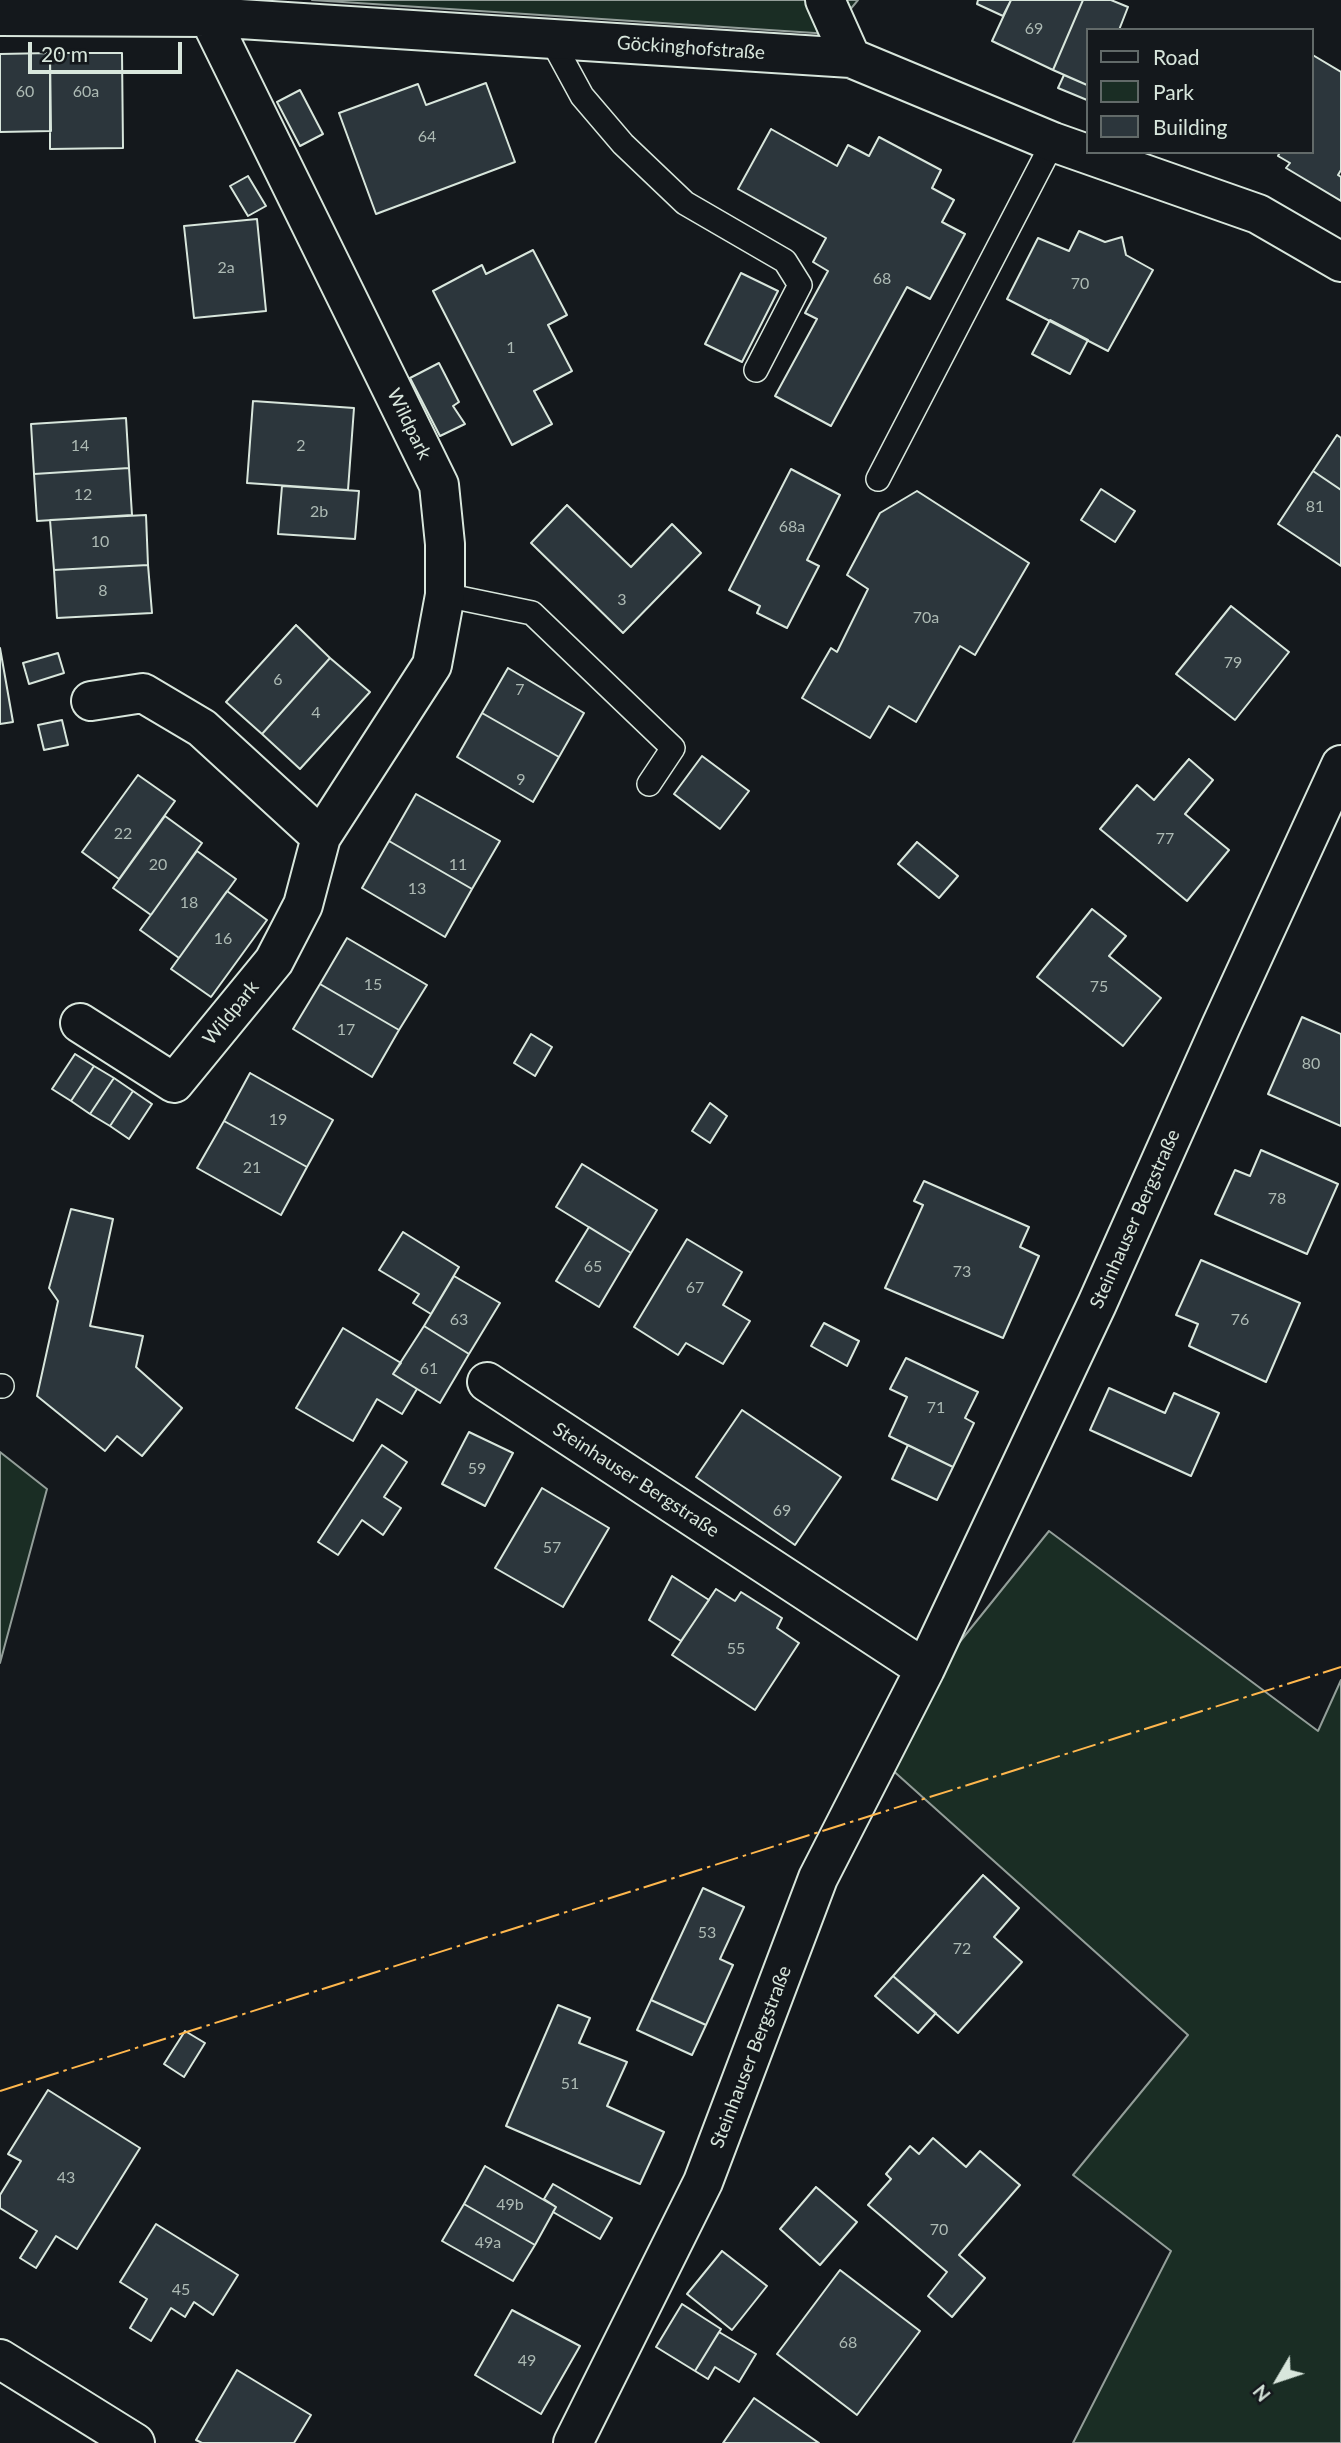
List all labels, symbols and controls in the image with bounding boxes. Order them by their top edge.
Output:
house number: 69 [1025,19,1043,39]
scale bar [32,28,186,72]
legend [1086,28,1313,154]
street label: Göckinghofstraße [616,31,766,65]
text: 20 m [41,41,88,66]
text: Road [1153,44,1200,69]
text: Park [1153,79,1194,104]
house number: 60 [16,82,34,102]
house number: 60a [73,82,99,102]
text: Building [1153,114,1228,139]
house number: 64 [418,127,436,147]
house number: 2a [217,258,235,278]
house number: 68 [873,269,891,289]
house number: 70 [1071,274,1089,294]
house number: 1 [506,338,516,358]
street label: Wildpark [382,385,436,463]
house number: 14 [71,436,89,456]
house number: 2 [296,436,306,456]
house number: 12 [74,485,92,505]
house number: 81 [1306,497,1324,517]
house number: 2b [310,502,328,522]
house number: 68a [779,517,805,537]
house number: 10 [91,532,109,552]
house number: 8 [98,581,108,601]
house number: 3 [617,590,627,610]
house number: 70a [913,608,939,628]
house number: 79 [1224,653,1242,673]
house number: 6 [273,670,283,690]
house number: 7 [515,680,525,700]
house number: 4 [311,703,321,723]
house number: 9 [516,770,526,790]
house number: 22 [114,824,132,844]
house number: 77 [1156,829,1174,849]
house number: 20 [149,855,167,875]
house number: 11 [449,855,467,875]
house number: 13 [408,879,426,899]
house number: 18 [180,893,198,913]
house number: 16 [214,929,232,949]
house number: 15 [364,975,382,995]
street label: Wildpark [198,976,264,1050]
house number: 75 [1090,977,1108,997]
house number: 17 [337,1020,355,1040]
house number: 80 [1302,1054,1320,1074]
house number: 19 [269,1110,287,1130]
street label: Steinhauser Bergstraße [1085,1126,1185,1312]
house number: 21 [243,1158,261,1178]
house number: 78 [1268,1189,1286,1209]
house number: 65 [584,1257,602,1277]
house number: 73 [953,1262,971,1282]
house number: 67 [686,1278,704,1298]
house number: 63 [450,1310,468,1330]
house number: 76 [1231,1310,1249,1330]
house number: 61 [420,1359,438,1379]
house number: 71 [927,1398,945,1418]
street label: Steinhauser Bergstraße [549,1418,723,1542]
house number: 59 [468,1459,486,1479]
house number: 69 [773,1501,791,1521]
house number: 57 [543,1538,561,1558]
house number: 55 [727,1639,745,1659]
house number: 53 [698,1923,716,1943]
house number: 72 [953,1939,971,1959]
street label: Steinhauser Bergstraße [706,1963,796,2151]
house number: 51 [561,2074,579,2094]
house number: 43 [57,2168,75,2188]
house number: 49b [496,2195,524,2215]
house number: 70 [930,2220,948,2240]
house number: 49a [475,2233,501,2253]
house number: 45 [172,2280,190,2300]
house number: 68 [839,2333,857,2353]
north arrow [1243,2345,1313,2415]
house number: 49 [518,2351,536,2371]
text: N [1248,2381,1275,2406]

